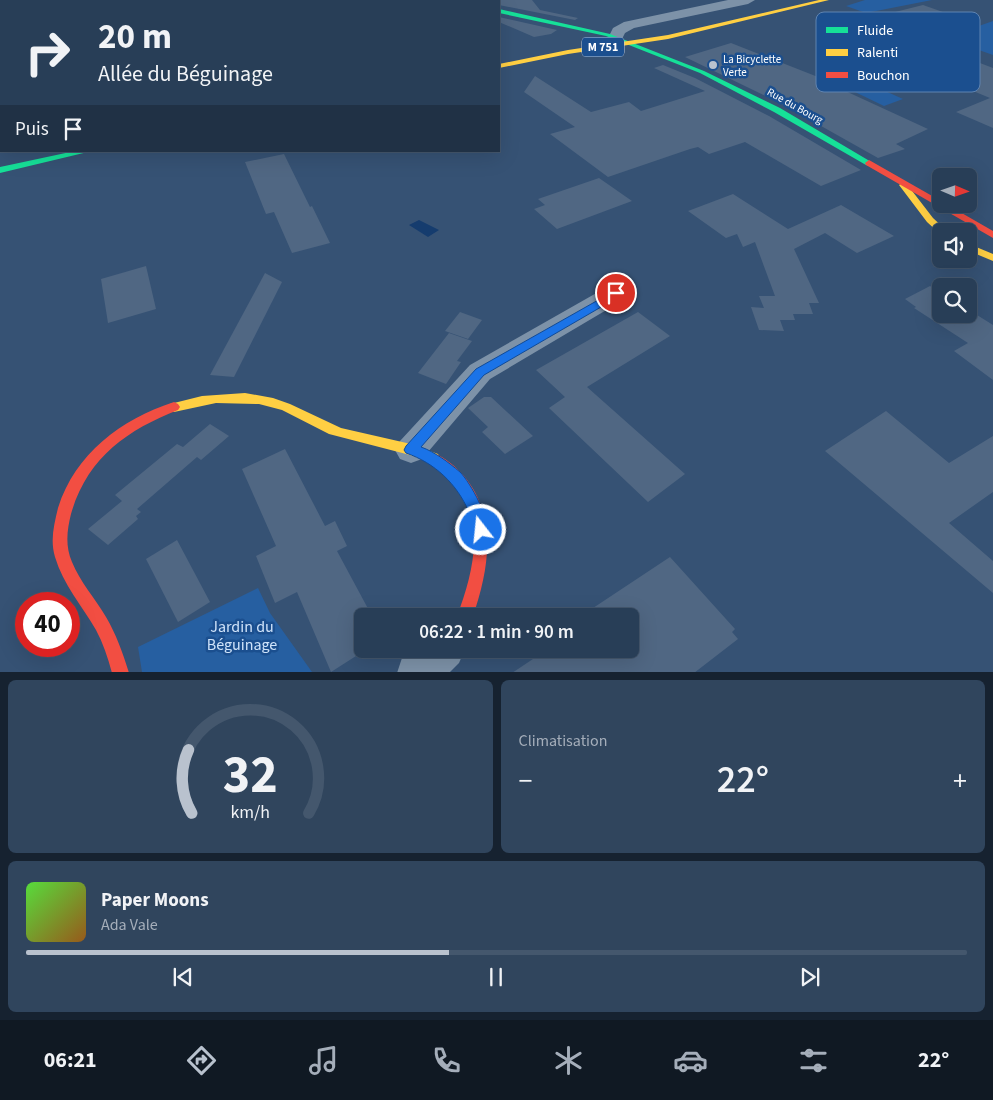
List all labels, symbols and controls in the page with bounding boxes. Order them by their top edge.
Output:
text: 20 m [98,12,172,62]
legend [816,12,980,92]
icon: right [15,20,80,85]
text: Fluide [857,21,893,41]
road number: M 751 [582,38,624,56]
text: Ralenti [857,43,898,63]
place label: La Bicyclette Verte [723,52,782,80]
text: Allée du Béguinage [98,58,273,90]
marker: La Bicyclette Verte [707,59,719,71]
text: Bouchon [857,66,910,86]
street label: Rue du Bourg [764,84,826,128]
icon: arrive [59,115,87,143]
text: Puis [15,116,49,143]
north arrow [932,168,978,212]
map controls [932,168,977,323]
button: sound [932,223,977,268]
pin [595,272,637,314]
button: search [932,278,977,323]
icon: arrive [602,279,630,307]
position arrow [454,503,506,555]
speed limit sign: 40 [15,592,80,657]
park label: Jardin du Béguinage [207,616,277,656]
text: 06:22 · 1 min · 90 m [419,619,574,646]
text: Climatisation [519,730,607,752]
text: 32 [223,739,278,813]
text: 22° [717,753,769,807]
text: − [519,761,532,801]
text: + [953,761,967,801]
text: km/h [230,800,270,825]
text: Paper Moons [101,887,209,914]
text: Ada Vale [101,914,158,936]
icon: previous [169,963,197,991]
icon: pause [482,963,510,991]
icon: next [796,963,824,991]
icon: directions [184,1043,219,1078]
icon: music [306,1043,341,1078]
icon: phone [429,1043,464,1078]
icon: climate [551,1043,586,1078]
icon: car [673,1043,708,1078]
icon: filters [796,1043,831,1078]
text: 06:21 [44,1044,97,1076]
text: 22° [918,1044,949,1076]

